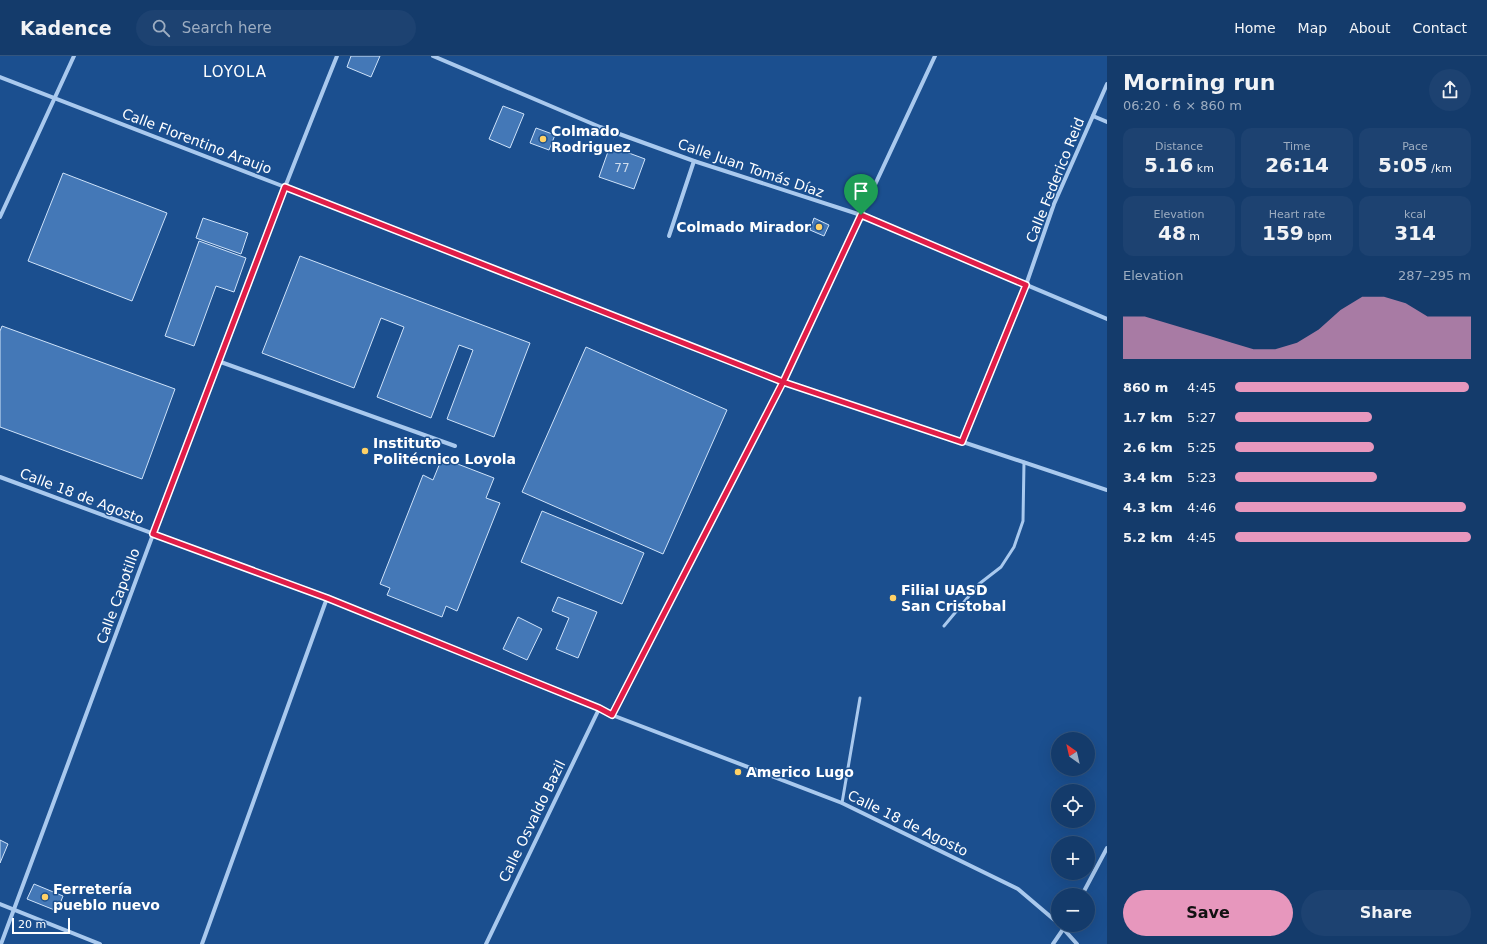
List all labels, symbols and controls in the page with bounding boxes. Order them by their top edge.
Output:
search box [136,10,416,46]
text: Kadence [20,17,112,39]
icon: search [150,17,172,39]
text: Search here [182,19,272,37]
text: Home [1234,20,1276,36]
text: Map [1298,20,1327,36]
text: About [1349,20,1391,36]
text: Contact [1413,20,1467,36]
district label: LOYOLA [203,63,267,81]
button: share [1429,69,1471,111]
text: Morning run [1123,70,1275,95]
text: 06:20 · 6 × 860 m [1123,98,1242,113]
street label: Calle Florentino Araujo [120,105,274,177]
street label: Calle Federico Reid [1023,115,1087,245]
place label: Colmado Rodriguez [551,123,631,155]
marker: Colmado Rodriguez [538,134,548,144]
street label: Calle Juan Tomás Díaz [676,135,826,201]
text: Distance [1155,140,1203,153]
text: Time [1284,140,1310,153]
text: Pace [1402,140,1428,153]
text: 5.16 [1144,153,1193,177]
text: 26:14 [1265,153,1329,177]
text: 5:05 [1378,153,1428,177]
house number: 77 [614,161,630,175]
text: km [1193,162,1214,175]
text: /km [1428,162,1452,175]
pin [844,174,878,215]
icon: arrive [850,180,872,202]
text: Elevation [1153,208,1205,221]
text: Heart rate [1269,208,1325,221]
text: kcal [1404,208,1426,221]
place label: Colmado Mirador [676,219,811,235]
text: 48 [1158,221,1186,245]
text: 159 [1262,221,1304,245]
text: 314 [1394,221,1436,245]
marker: Colmado Mirador [814,222,824,232]
text: m [1186,230,1200,243]
text: bpm [1304,230,1332,243]
text: Elevation [1123,268,1183,283]
text: 287–295 m [1398,268,1471,283]
text: 860 m [1123,380,1168,395]
text: 4:45 [1187,380,1216,395]
text: 1.7 km [1123,410,1173,425]
text: 5:27 [1187,410,1216,425]
place label: Instituto Politécnico Loyola [373,435,516,467]
text: 2.6 km [1123,440,1173,455]
text: 5:25 [1187,440,1216,455]
marker: Instituto Politécnico Loyola [360,446,370,456]
street label: Calle 18 de Agosto [18,465,146,527]
text: 3.4 km [1123,470,1173,485]
text: 5:23 [1187,470,1216,485]
text: 4.3 km [1123,500,1173,515]
text: 4:46 [1187,500,1216,515]
text: 5.2 km [1123,530,1173,545]
text: 4:45 [1187,530,1216,545]
street label: Calle Capotillo [93,546,143,646]
place label: Filial UASD San Cristobal [901,582,1006,614]
marker: Filial UASD San Cristobal [888,593,898,603]
north arrow [1051,732,1095,776]
map controls [1051,732,1095,932]
street label: Calle Osvaldo Bazil [496,758,568,884]
place label: Americo Lugo [746,764,854,780]
marker: Americo Lugo [733,767,743,777]
button: locate [1051,784,1095,828]
street label: Calle 18 de Agosto [845,787,971,859]
button: + [1051,836,1095,880]
place label: Ferretería pueblo nuevo [53,881,160,913]
button: − [1051,888,1095,932]
button: Save [1123,890,1293,936]
button: Share [1301,890,1471,936]
marker: Ferretería pueblo nuevo [40,892,50,902]
scale bar [12,916,70,935]
text: 20 m [18,918,46,931]

